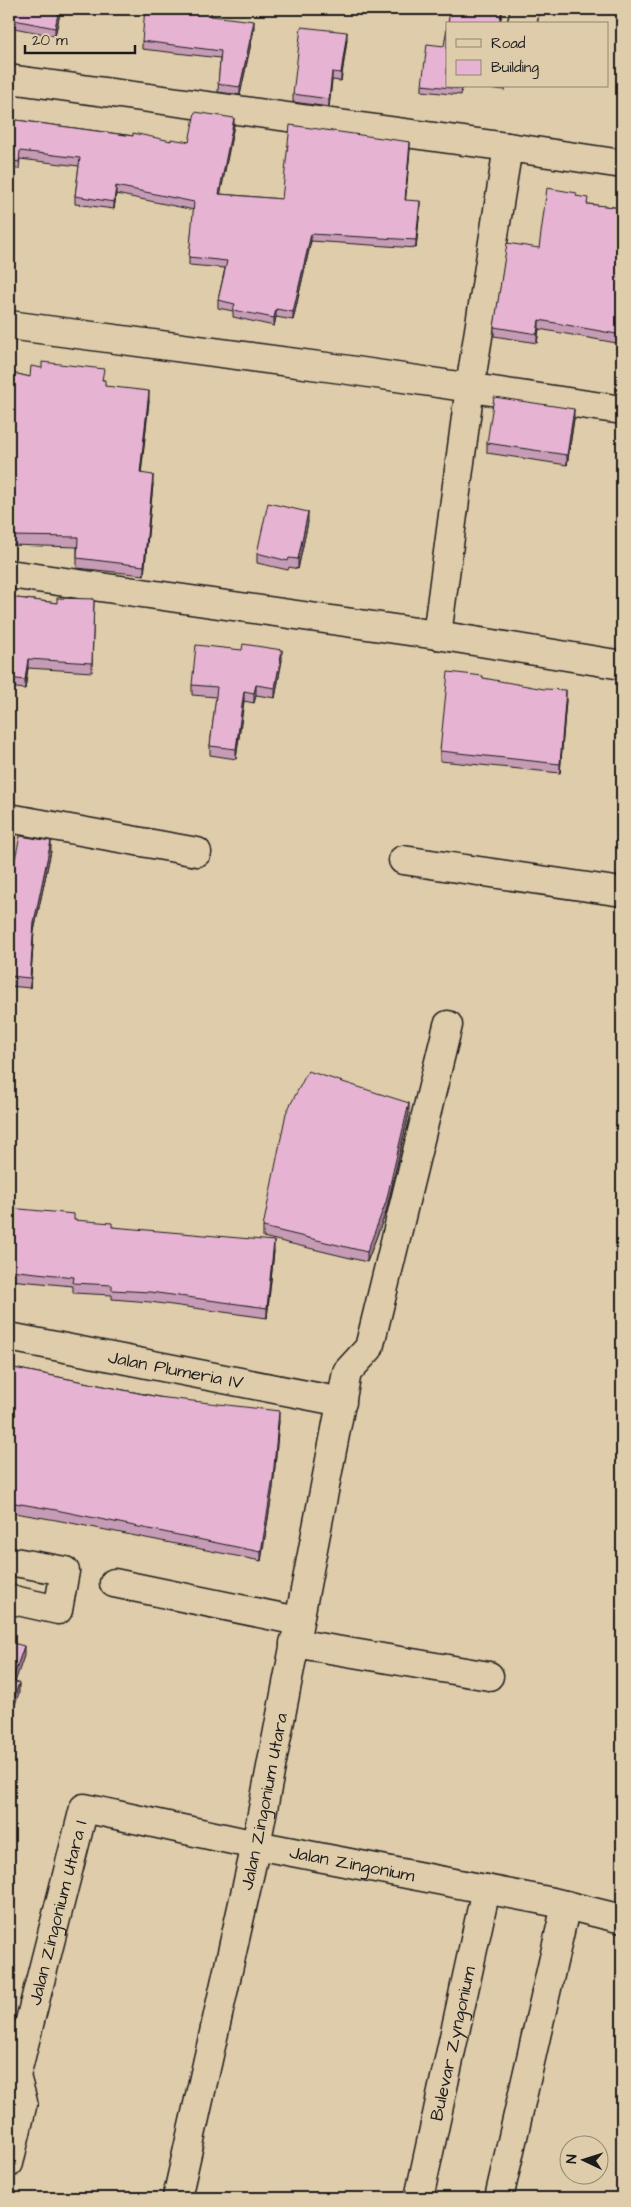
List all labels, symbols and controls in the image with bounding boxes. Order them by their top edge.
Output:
scale bar [25,22,135,54]
legend [446,22,608,88]
text: 20 m [32,30,68,51]
text: Road [491,33,526,54]
text: Building [491,57,539,79]
street label: Jalan Plumeria IV [106,1344,246,1395]
street label: Jalan Zingonium Utara [234,1711,294,1892]
street label: Jalan Zingonium Utara I [22,1818,93,2008]
street label: Jalan Zingonium [288,1839,417,1888]
street label: Bulevar Zyngonium [424,1964,481,2123]
north arrow [558,2134,608,2184]
text: N [562,2154,582,2164]

